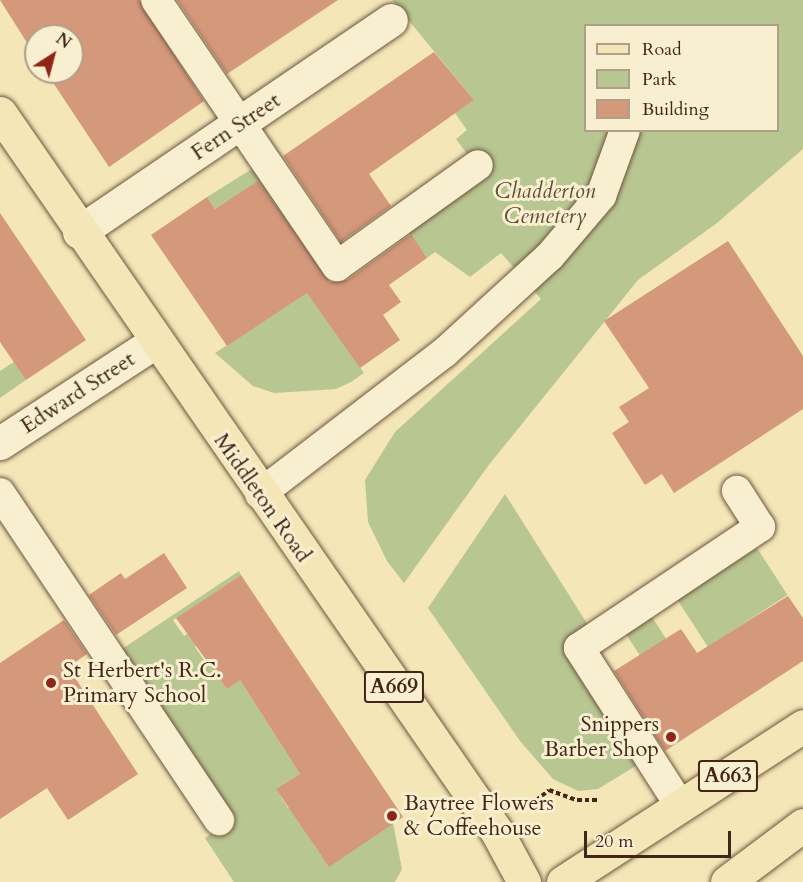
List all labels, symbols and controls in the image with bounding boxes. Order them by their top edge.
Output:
north arrow [24,24,84,84]
legend [584,24,779,132]
text: N [51,28,75,54]
text: Road [642,37,682,62]
text: Park [642,67,677,92]
street label: Fern Street [186,88,286,166]
text: Building [642,97,709,122]
park label: Chadderton Cemetery [495,178,595,230]
street label: Edward Street [16,346,140,440]
street label: Middleton Road [208,428,316,568]
place label: St Herbert's R.C. Primary School [63,657,222,708]
road number: A669 [362,669,426,705]
marker: St Herbert's R.C. Primary School [44,676,58,690]
place label: Snippers Barber Shop [544,711,659,762]
marker: Snippers Barber Shop [664,730,678,744]
road number: A663 [696,758,760,794]
place label: Baytree Flowers & Coffeehouse [404,790,554,842]
marker: Baytree Flowers & Coffeehouse [385,809,399,823]
scale bar [587,819,734,857]
text: 20 m [595,829,634,854]

